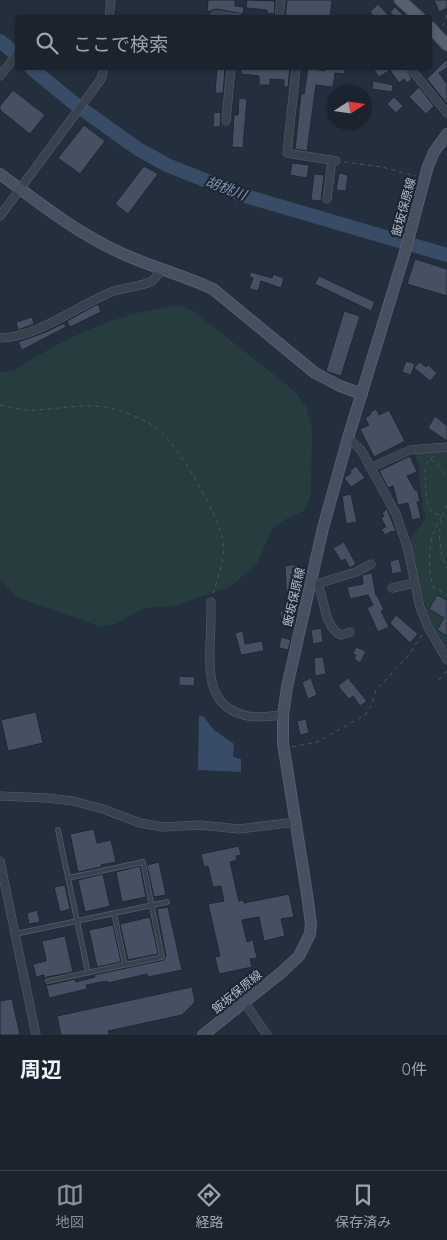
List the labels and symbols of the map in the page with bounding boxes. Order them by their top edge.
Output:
north arrow [327,85,372,130]
water label: 胡桃川 [203,172,251,205]
street label: 飯坂保原線 [389,176,419,238]
street label: 飯坂保原線 [279,566,308,628]
street label: 飯坂保原線 [209,967,265,1016]

